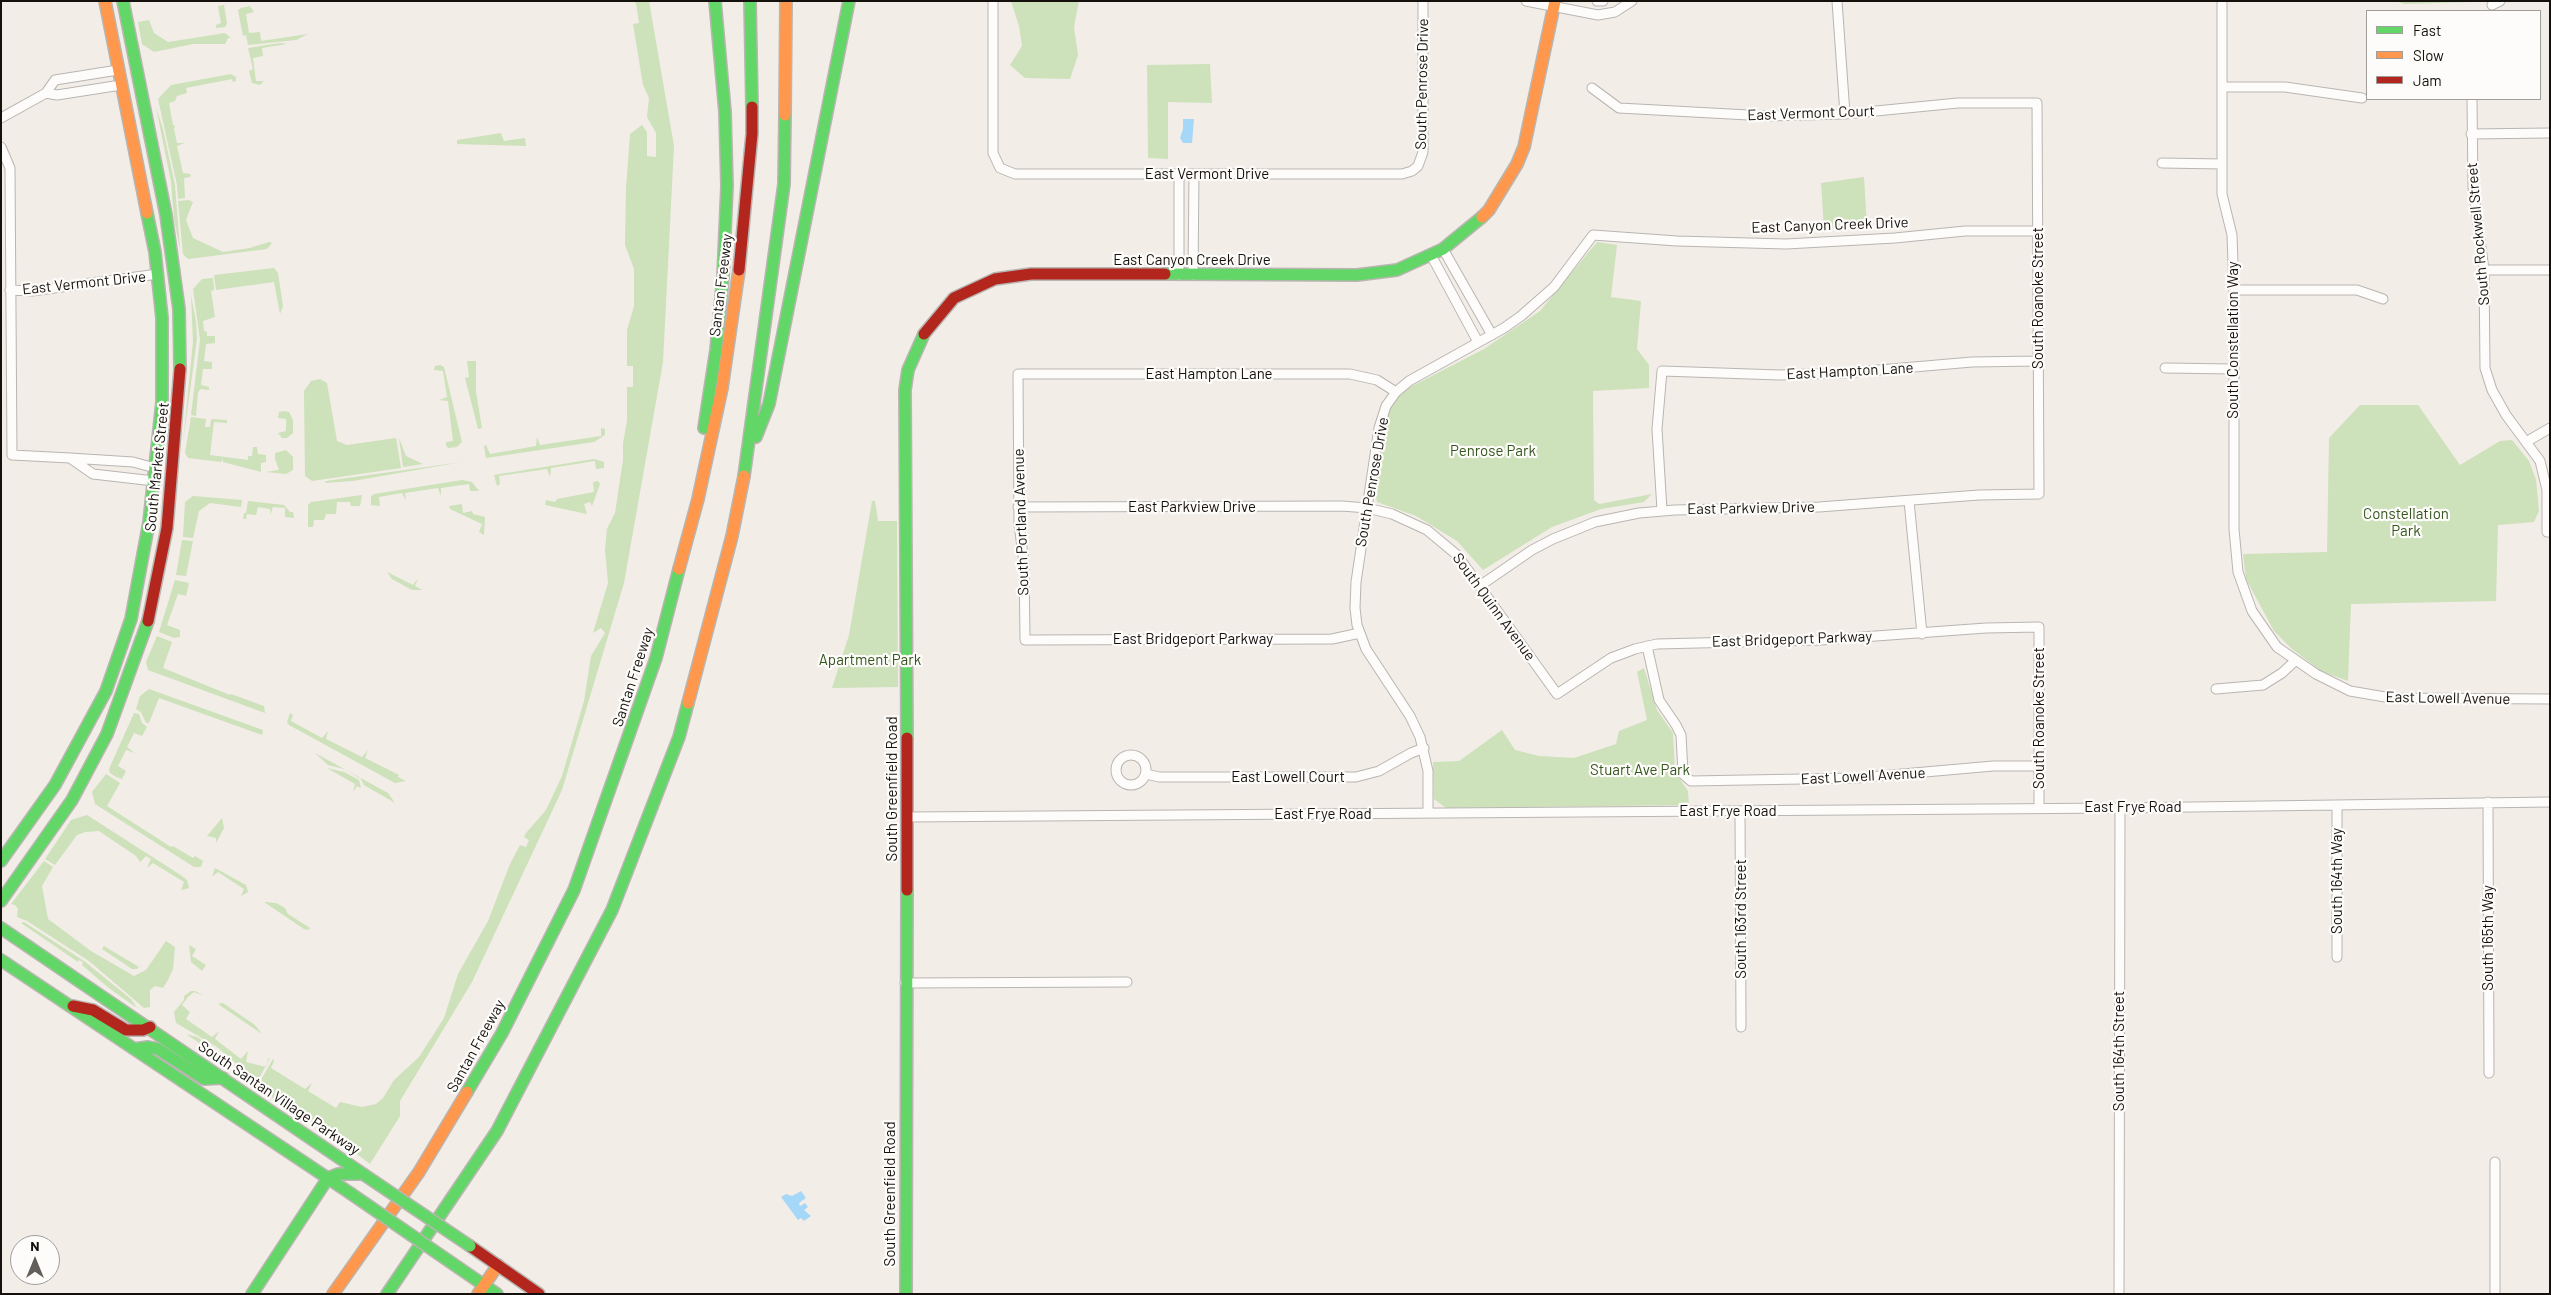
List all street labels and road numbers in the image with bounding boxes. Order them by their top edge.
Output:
street label: South Penrose Drive [1412,18,1432,150]
street label: East Vermont Court [1747,102,1875,124]
street label: South Rockwell Street [2463,162,2493,306]
street label: East Vermont Drive [1145,165,1269,183]
street label: East Canyon Creek Drive [1751,213,1909,237]
street label: South Roanoke Street [2029,227,2047,369]
street label: Santan Freeway [706,233,736,337]
street label: East Canyon Creek Drive [1113,251,1271,269]
street label: South Constellation Way [2224,261,2242,419]
street label: East Vermont Drive [21,268,147,298]
street label: East Hampton Lane [1786,359,1914,383]
street label: East Hampton Lane [1145,365,1273,383]
street label: South Market Street [141,401,173,533]
street label: South Penrose Drive [1352,416,1392,548]
street label: South Portland Avenue [1009,448,1033,596]
street label: East Parkview Drive [1128,498,1256,516]
street label: East Parkview Drive [1687,498,1815,518]
street label: South Quinn Avenue [1449,550,1539,664]
street label: Santan Freeway [608,625,658,729]
street label: East Bridgeport Parkway [1712,627,1872,651]
street label: East Bridgeport Parkway [1113,630,1273,648]
street label: South Roanoke Street [2030,647,2048,789]
street label: East Lowell Avenue [2385,688,2511,708]
street label: South Greenfield Road [883,716,901,862]
street label: East Lowell Avenue [1800,764,1926,788]
street label: East Lowell Court [1231,768,1345,786]
street label: East Frye Road [2084,798,2182,816]
street label: East Frye Road [1679,802,1777,820]
street label: East Frye Road [1274,805,1372,823]
street label: South 164th Way [2328,828,2346,934]
street label: South 163rd Street [1732,859,1750,979]
street label: South 165th Way [2479,885,2497,991]
street label: South 164th Street [2110,991,2128,1111]
street label: Santan Freeway [443,996,509,1096]
street label: South Santan Village Parkway [195,1037,363,1159]
street label: South Greenfield Road [881,1121,899,1267]

